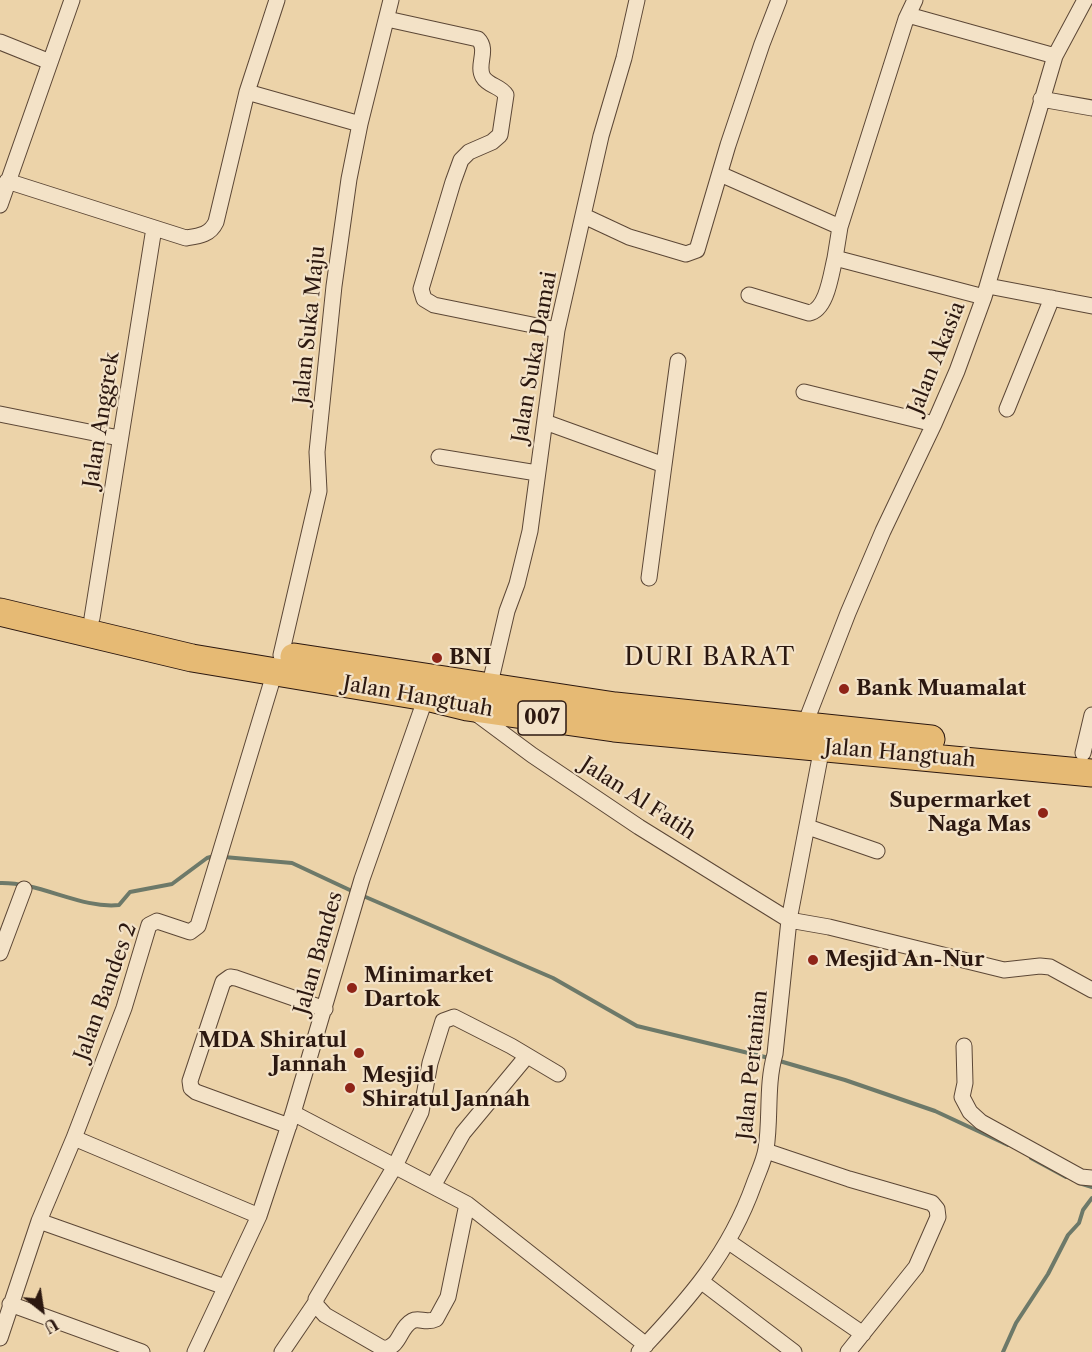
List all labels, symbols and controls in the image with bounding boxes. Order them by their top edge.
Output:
street label: Jalan Suka Maju [289,245,331,405]
street label: Jalan Suka Damai [508,269,562,445]
street label: Jalan Akasia [903,298,971,418]
street label: Jalan Anggrek [79,350,125,490]
district label: DURI BARAT [624,644,796,672]
place label: BNI [449,645,492,671]
marker: BNI [430,651,444,665]
street label: Jalan Hangtuah [341,671,495,723]
place label: Bank Muamalat [856,676,1026,702]
marker: Bank Muamalat [837,682,851,696]
road number: 007 [518,701,566,735]
street label: Jalan Hangtuah [823,735,977,773]
street label: Jalan Al Fatih [576,752,700,846]
place label: Supermarket Naga Mas [889,788,1031,838]
marker: Supermarket Naga Mas [1036,806,1050,820]
street label: Jalan Bandes [289,889,349,1017]
street label: Jalan Bandes 2 [69,920,143,1064]
place label: Mesjid An-Nur [825,947,984,973]
marker: Mesjid An-Nur [806,953,820,967]
place label: Minimarket Dartok [364,963,493,1013]
marker: Minimarket Dartok [345,981,359,995]
street label: Jalan Pertanian [733,989,773,1141]
place label: MDA Shiratul Jannah [199,1028,347,1078]
marker: MDA Shiratul Jannah [352,1046,366,1060]
place label: Mesjid Shiratul Jannah [362,1063,530,1113]
marker: Mesjid Shiratul Jannah [343,1081,357,1095]
north arrow [12,1280,72,1340]
text: U [40,1314,62,1337]

